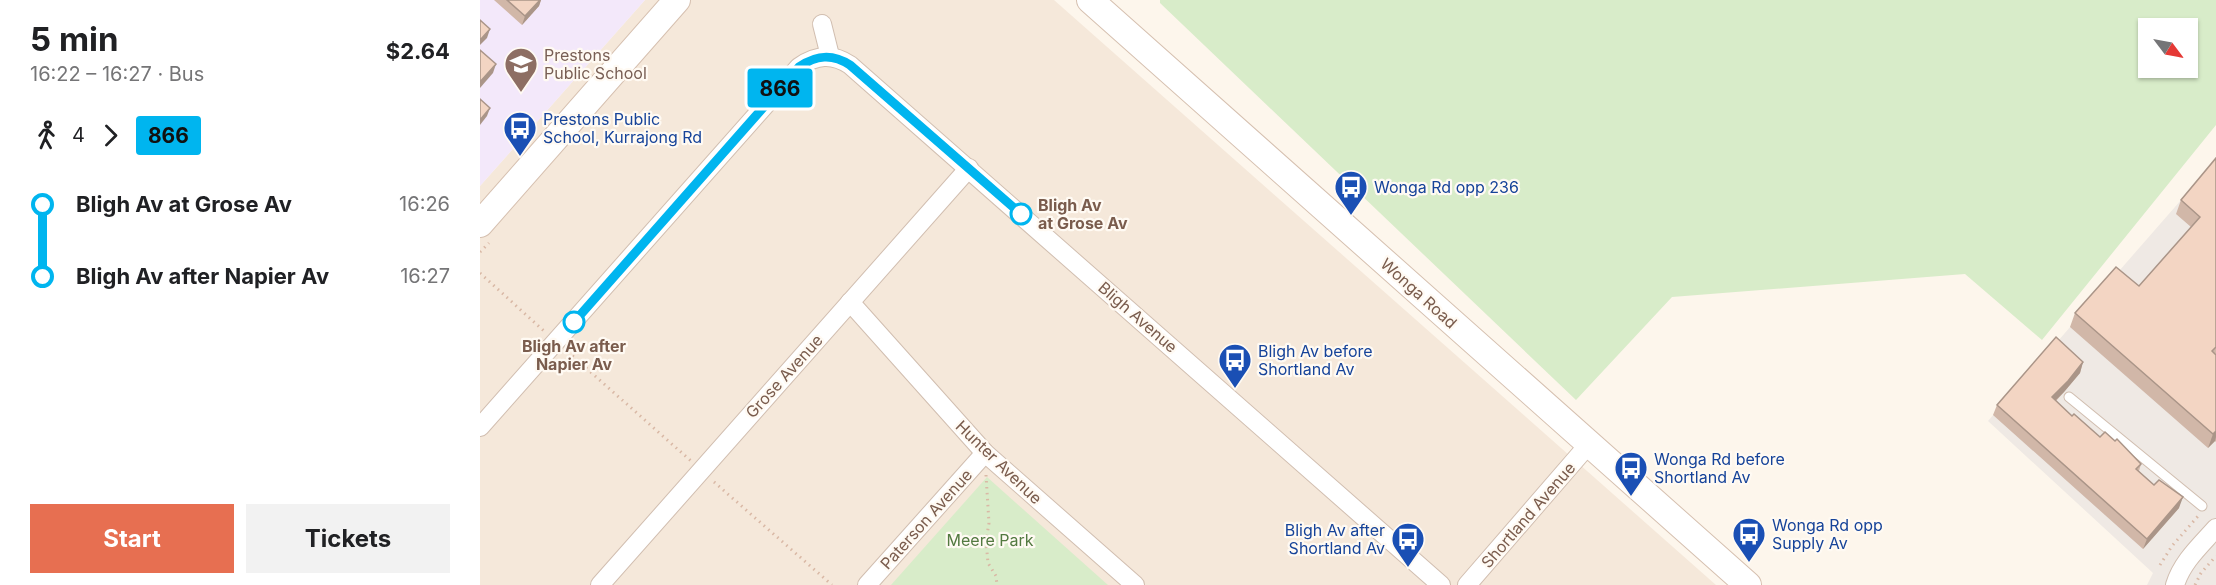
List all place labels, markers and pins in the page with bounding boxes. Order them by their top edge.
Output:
place label: Prestons Public School [544,45,647,83]
school or university icon: Prestons Public School [503,46,539,93]
place label: Prestons Public School, Kurrajong Rd [543,109,702,147]
bus stop icon: Prestons Public School, Kurrajong Rd [502,110,538,157]
bus stop icon: Wonga Rd opp 236 [1333,169,1369,216]
place label: Wonga Rd opp 236 [1374,177,1519,197]
place label: Bligh Av at Grose Av [1038,195,1128,233]
marker: Bligh Av at Grose Av [1010,203,1032,225]
marker: Bligh Av after Napier Av [563,311,585,333]
place label: Bligh Av after Napier Av [522,336,627,374]
place label: Bligh Av before Shortland Av [1258,341,1373,379]
bus stop icon: Bligh Av before Shortland Av [1217,342,1253,389]
place label: Wonga Rd before Shortland Av [1654,449,1785,487]
bus stop icon: Wonga Rd before Shortland Av [1613,450,1649,497]
place label: Wonga Rd opp Supply Av [1772,515,1883,553]
bus stop icon: Wonga Rd opp Supply Av [1731,516,1767,563]
place label: Bligh Av after Shortland Av [1285,520,1385,558]
bus stop icon: Bligh Av after Shortland Av [1390,521,1426,568]

